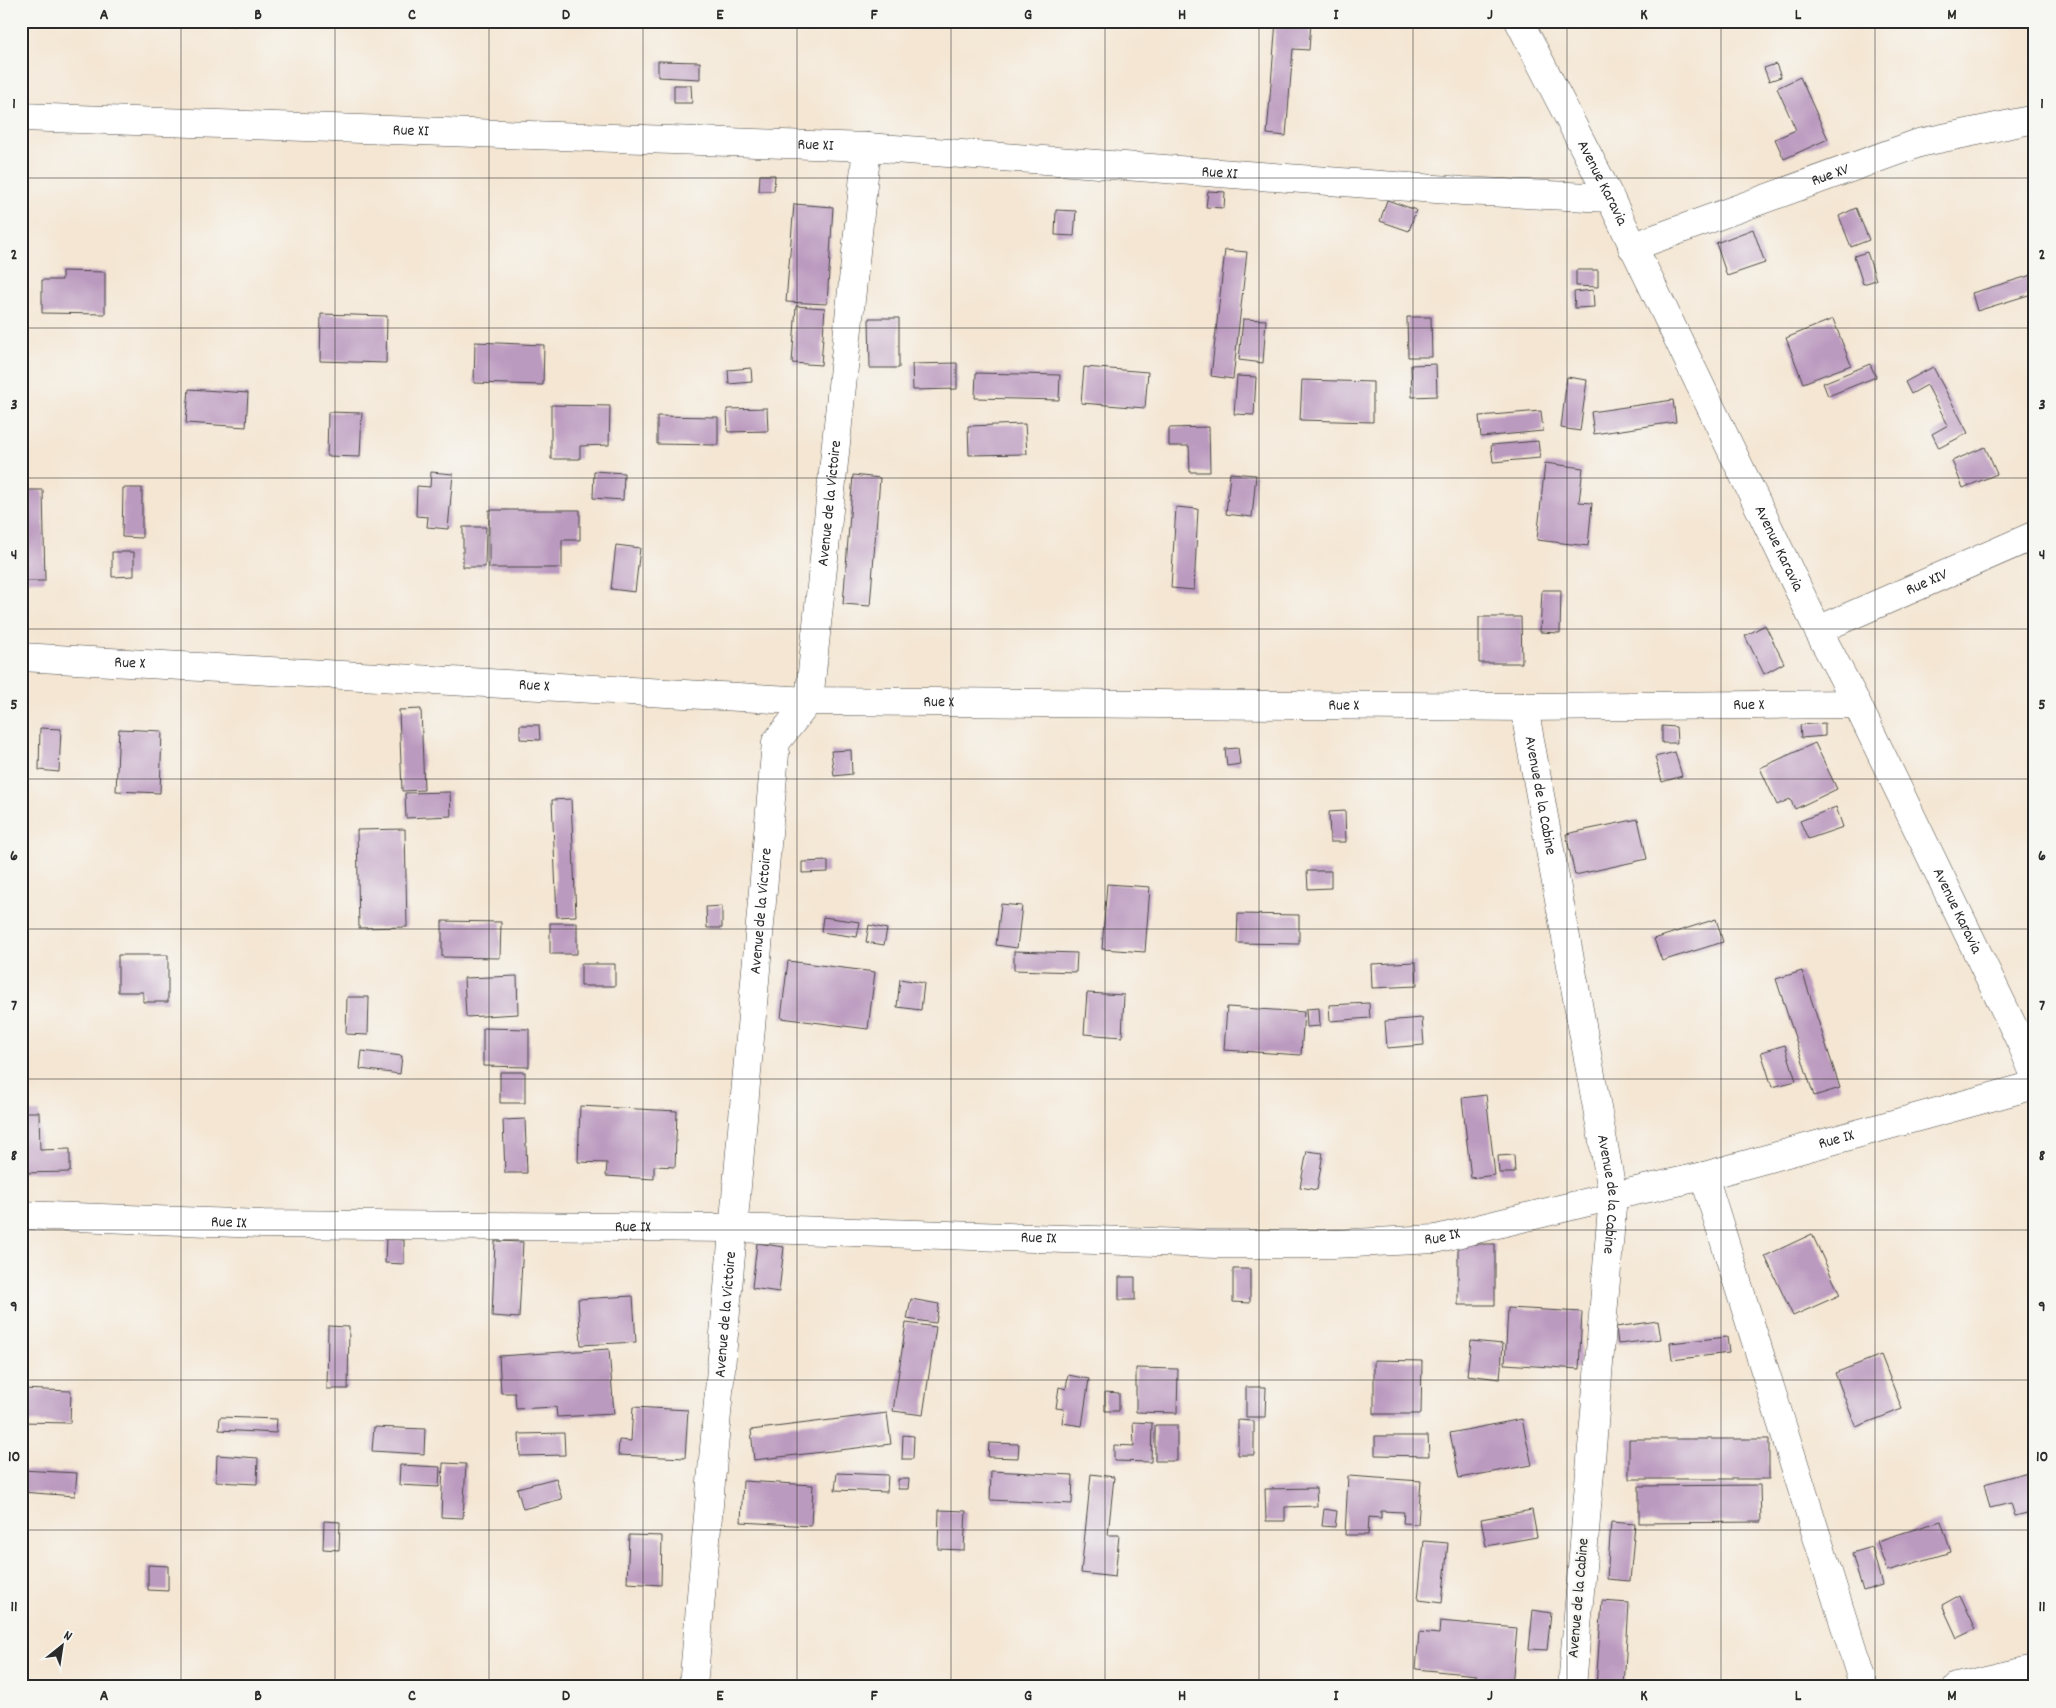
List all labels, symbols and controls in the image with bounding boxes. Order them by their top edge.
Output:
text: A [100,4,109,27]
text: B [254,4,262,27]
text: C [408,4,416,27]
text: D [562,4,571,27]
text: E [716,4,724,27]
text: F [870,4,878,27]
text: G [1024,4,1032,27]
text: H [1178,4,1186,27]
text: I [1334,4,1340,27]
text: J [1487,4,1493,27]
text: K [1640,4,1648,27]
text: L [1795,4,1802,27]
text: M [1947,4,1957,27]
text: 1 [12,93,16,116]
text: 1 [2040,93,2044,116]
street label: Rue XI [392,119,429,143]
street label: Rue XI [797,133,834,157]
street label: Avenue Karavia [1571,136,1633,230]
street label: Rue XV [1808,158,1853,193]
street label: Rue XI [1201,160,1238,186]
text: 2 [11,244,18,267]
text: 2 [2039,244,2046,267]
text: 3 [10,394,18,417]
text: 3 [2038,394,2046,417]
street label: Avenue de la Victoire [812,439,848,568]
street label: Avenue Karavia [1748,502,1809,596]
text: 4 [11,544,17,567]
text: 4 [2039,544,2045,567]
street label: Rue XIV [1902,563,1952,602]
street label: Rue X [114,651,146,675]
street label: Rue X [518,673,551,698]
street label: Rue X [923,690,955,714]
street label: Rue X [1733,693,1765,717]
text: 5 [10,694,18,717]
street label: Rue X [1328,694,1360,717]
text: 5 [2038,694,2046,717]
street label: Avenue de la Cabine [1518,734,1562,857]
text: 6 [10,845,18,868]
text: 6 [2038,845,2046,868]
street label: Avenue de la Victoire [744,847,778,975]
street label: Avenue Karavia [1927,864,1988,958]
text: 7 [11,995,17,1018]
text: 7 [2039,995,2045,1018]
street label: Rue IX [1816,1124,1857,1156]
street label: Avenue de la Cabine [1591,1133,1624,1255]
text: 8 [11,1145,18,1168]
text: 8 [2039,1145,2046,1168]
street label: Rue IX [210,1211,248,1235]
street label: Rue IX [615,1215,651,1239]
street label: Rue IX [1424,1222,1463,1251]
street label: Rue IX [1020,1226,1057,1250]
street label: Avenue de la Victoire [709,1250,743,1379]
text: 9 [10,1296,18,1319]
text: 9 [2038,1296,2046,1319]
text: 10 [8,1446,20,1469]
text: 10 [2036,1446,2048,1469]
street label: Avenue de la Cabine [1562,1537,1596,1659]
text: 11 [10,1596,18,1619]
text: 11 [2038,1596,2046,1619]
north arrow [38,1620,88,1670]
text: N [60,1626,76,1647]
text: A [100,1685,109,1708]
text: B [254,1685,262,1708]
text: C [408,1685,416,1708]
text: D [562,1685,571,1708]
text: E [716,1685,724,1708]
text: F [870,1685,878,1708]
text: G [1024,1685,1032,1708]
text: H [1178,1685,1186,1708]
text: I [1334,1685,1340,1708]
text: J [1487,1685,1493,1708]
text: K [1640,1685,1648,1708]
text: L [1795,1685,1802,1708]
text: M [1947,1685,1957,1708]

